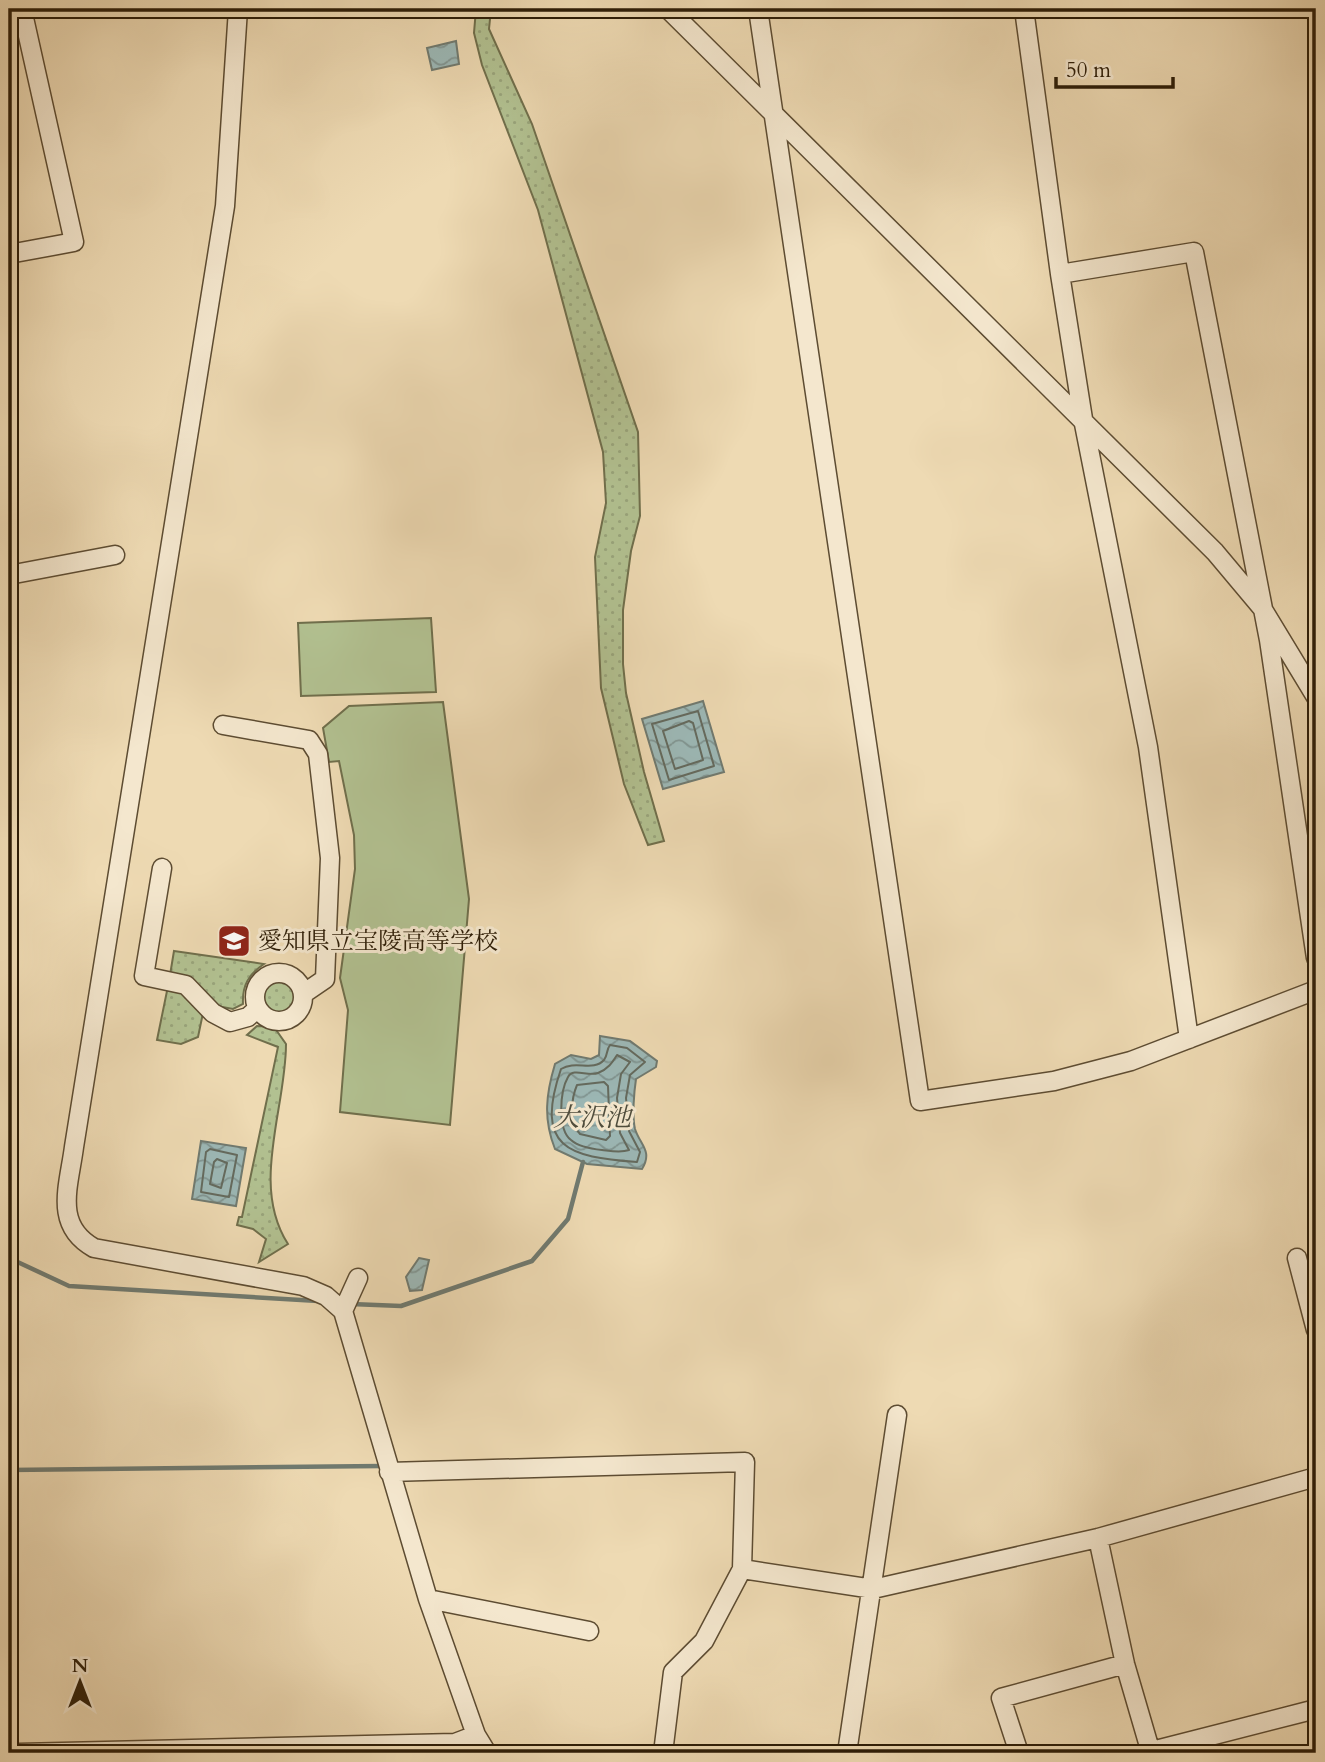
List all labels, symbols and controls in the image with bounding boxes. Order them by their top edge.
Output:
scale bar [1056,46,1173,90]
text: 50 m [1066,56,1111,85]
school or university icon: 愛知県立宝陵高等学校 [215,922,253,960]
place label: 愛知県立宝陵高等学校 [258,925,498,958]
water label: 大沢池 [553,1100,634,1135]
north arrow [46,1646,116,1716]
text: N [72,1653,89,1679]

